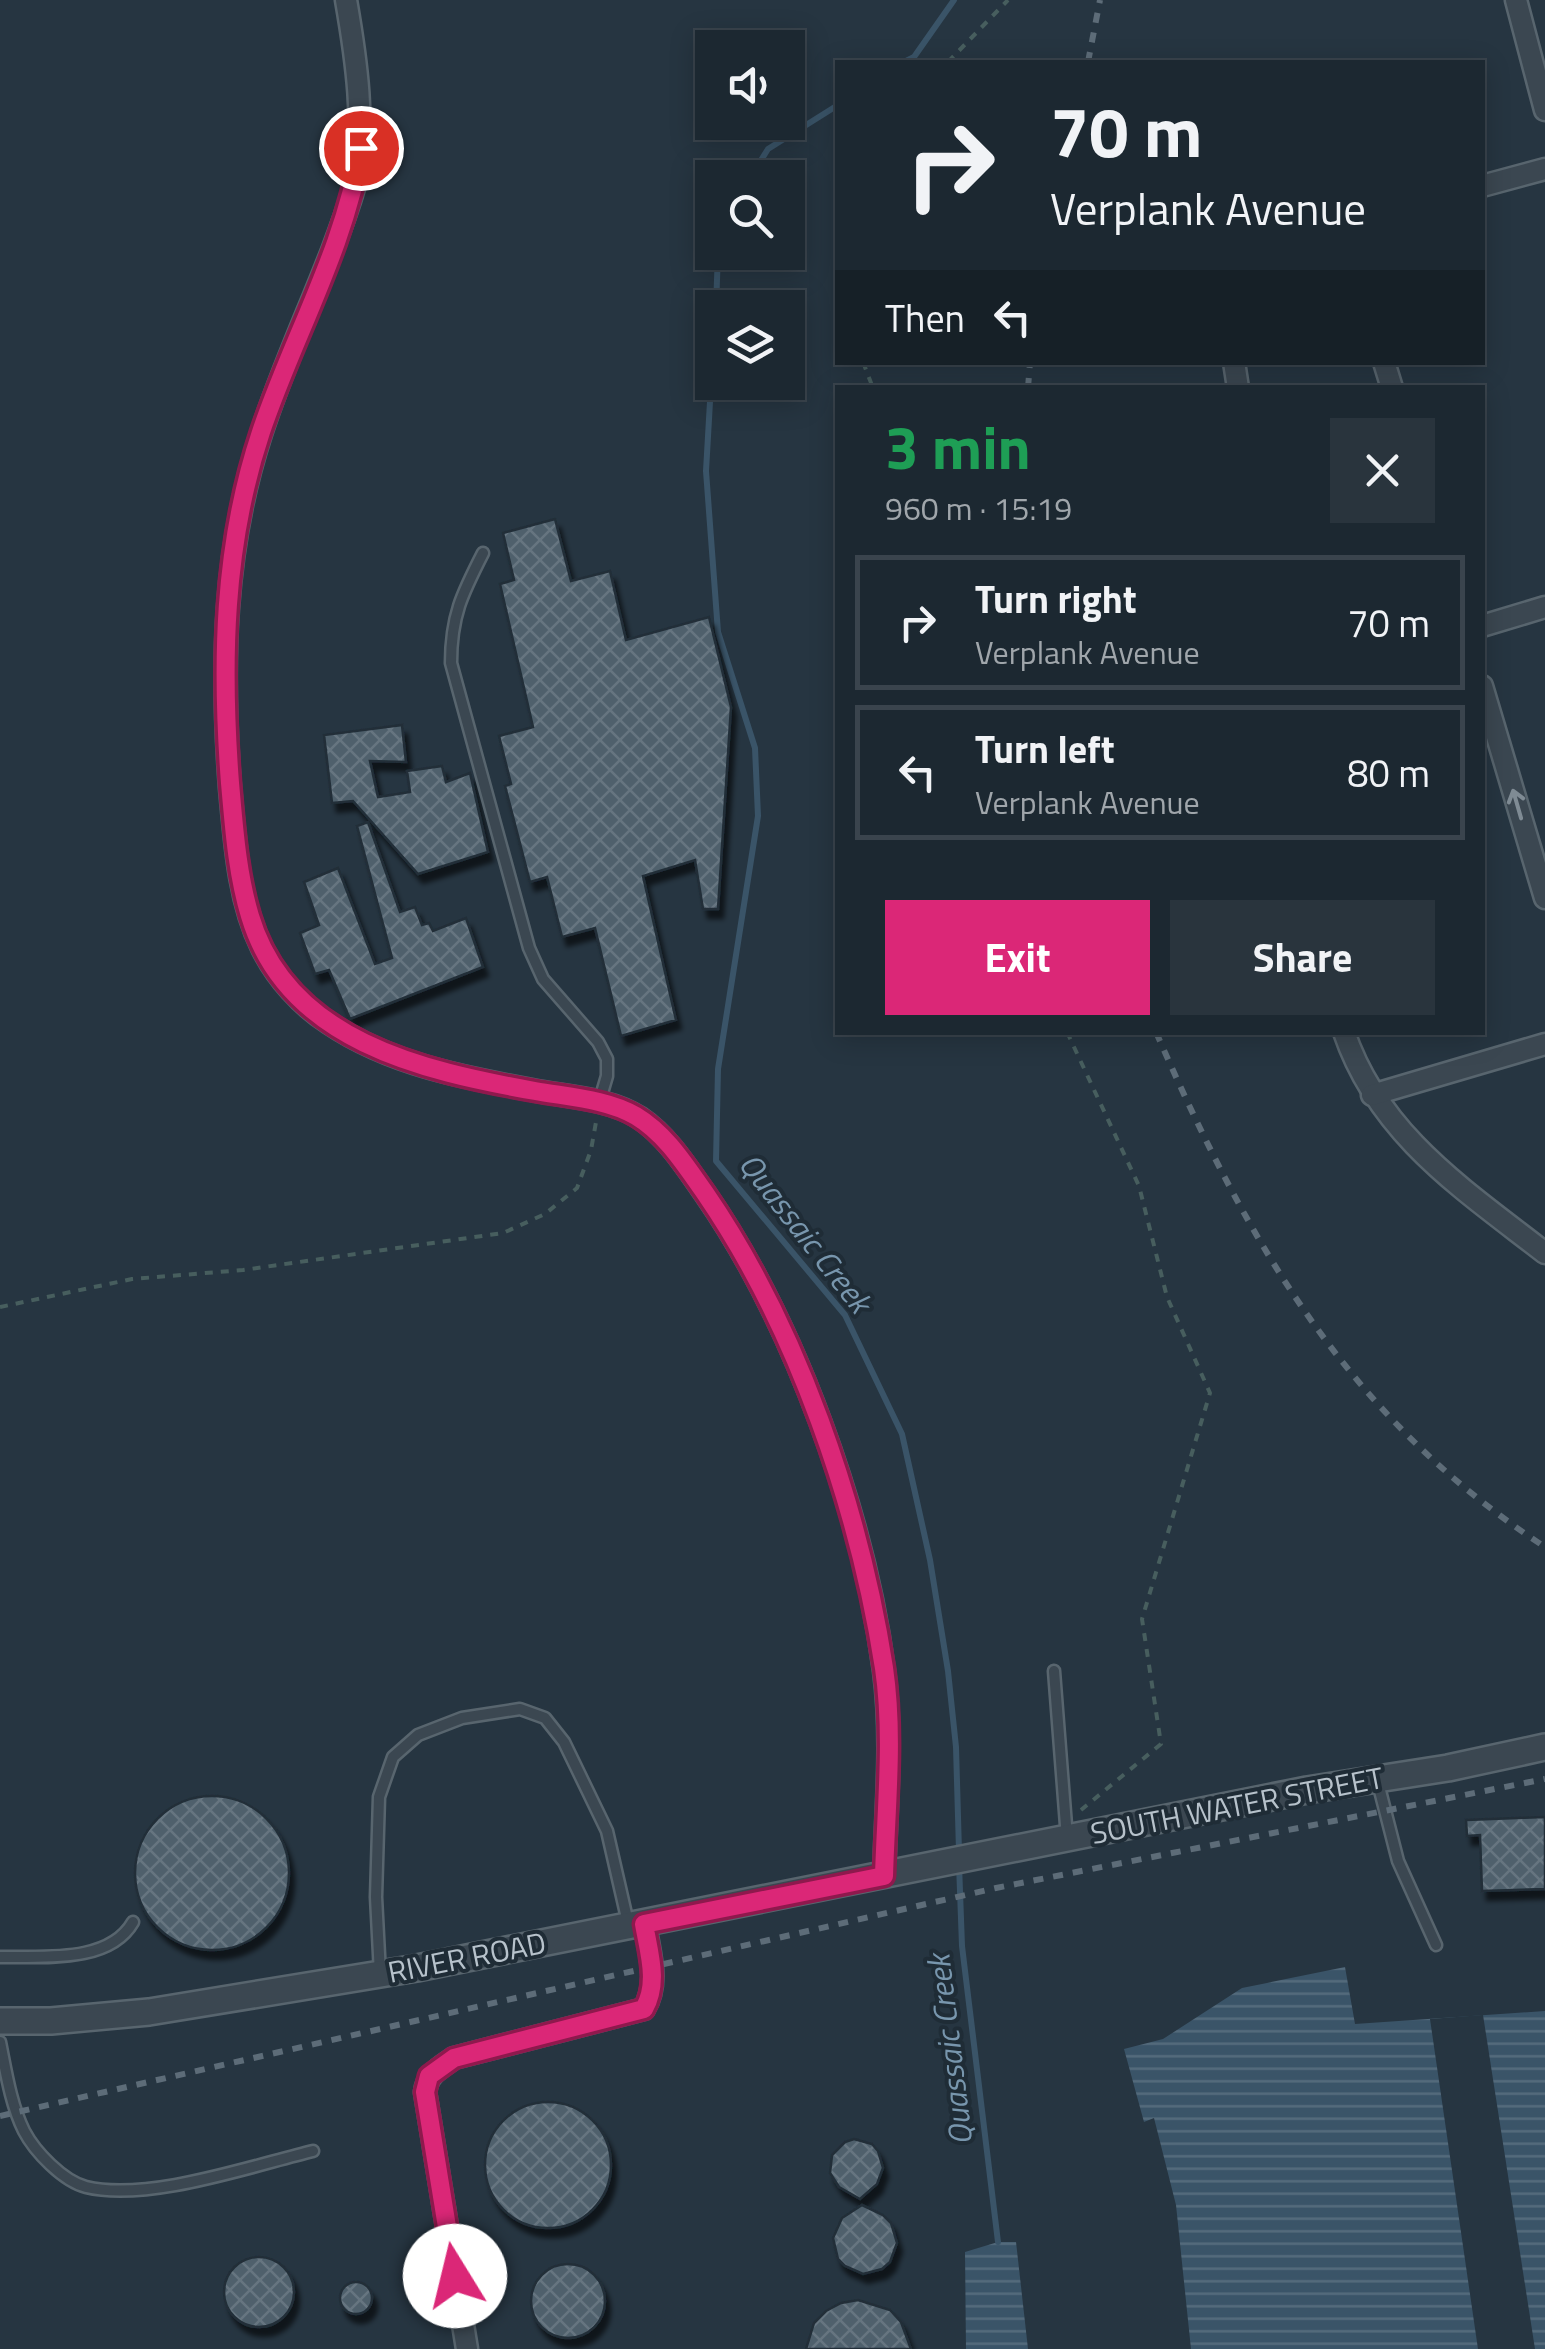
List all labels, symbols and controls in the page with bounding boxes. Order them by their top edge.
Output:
map controls [695,30,805,400]
button: sound [695,30,805,140]
text: 70 m [1050,78,1203,184]
icon: right [885,100,1015,230]
pin [319,106,404,191]
icon: arrive [334,121,389,176]
button: search [695,160,805,270]
text: Verplank Avenue [1050,174,1366,242]
text: Then [885,289,965,347]
button: layers [695,290,805,400]
icon: left [985,290,1040,345]
text: 3 min [885,401,1031,492]
button: close [1330,418,1435,523]
text: 960 m · 15:19 [885,484,1072,532]
text: Turn right [975,570,1137,628]
text: 70 m [1347,594,1430,652]
icon: right [890,595,945,650]
text: Verplank Avenue [975,628,1200,676]
text: Turn left [975,720,1115,778]
text: 80 m [1347,744,1430,802]
icon: left [890,745,945,800]
text: Verplank Avenue [975,778,1200,826]
one-way arrow [1507,789,1525,820]
button: Exit [885,900,1150,1015]
button: Share [1170,900,1435,1015]
water label: Quassaic Creek [728,1142,886,1326]
street label: SOUTH WATER STREET [1086,1754,1387,1856]
street label: RIVER ROAD [384,1919,550,1995]
water label: Quassaic Creek [913,1948,985,2148]
position arrow [403,2224,507,2328]

